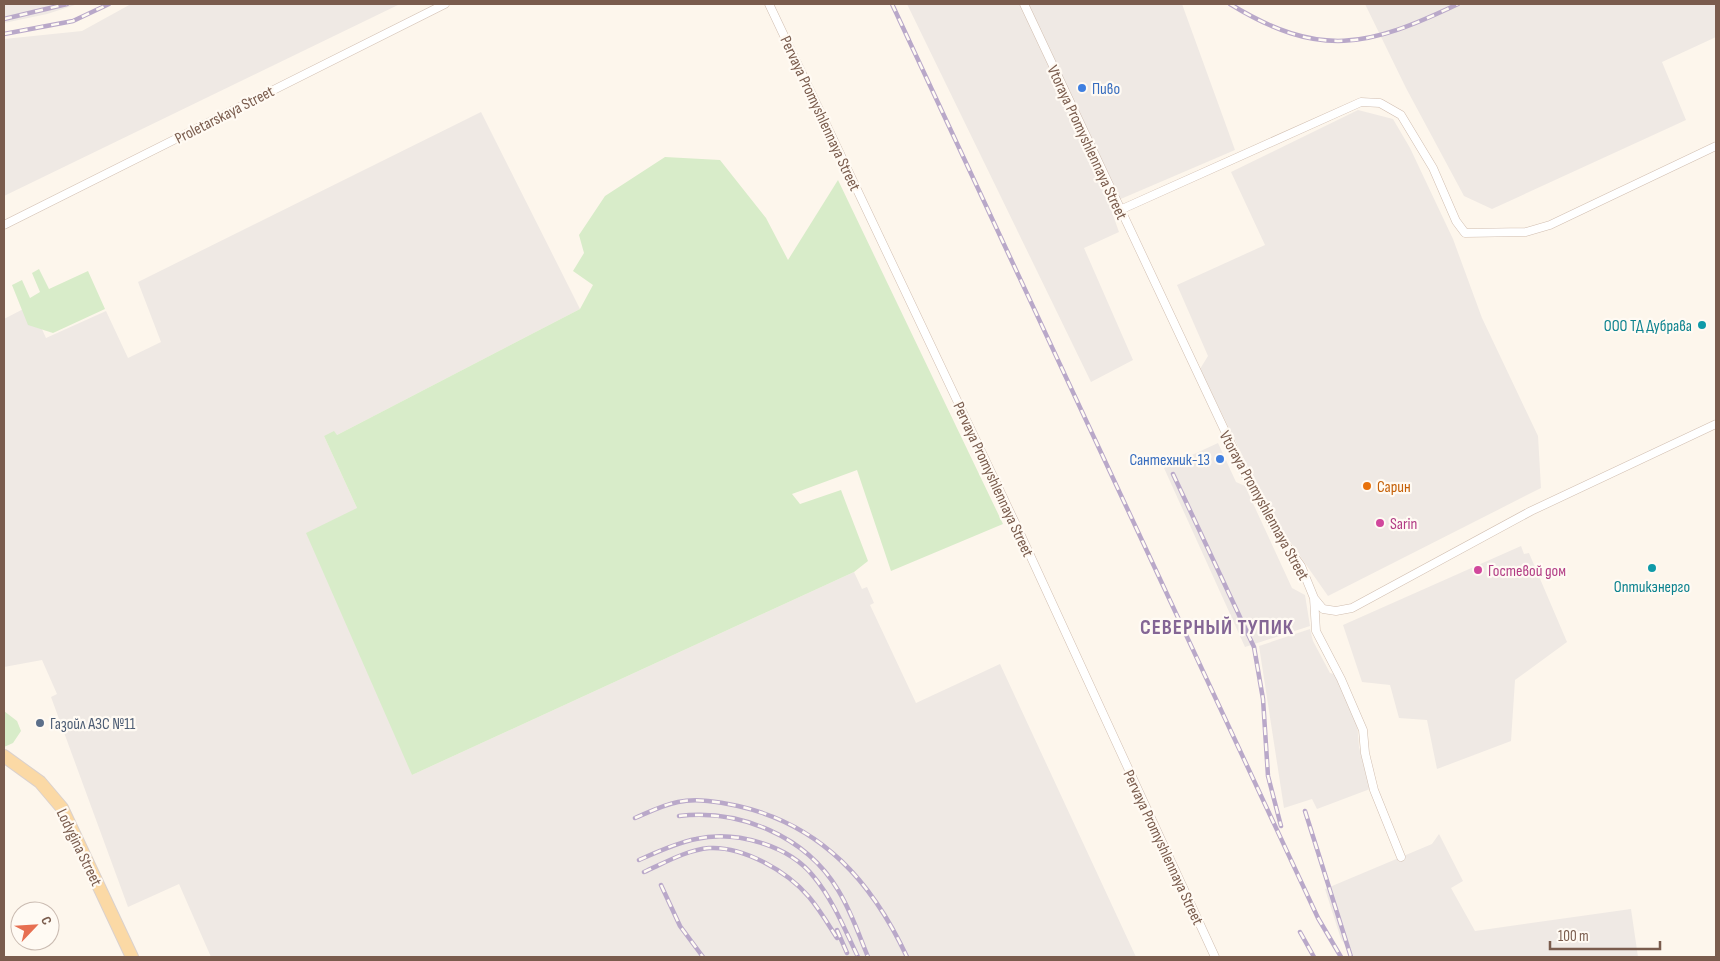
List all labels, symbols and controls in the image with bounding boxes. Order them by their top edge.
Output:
street label: Pervaya Promyshlennaya Street [775,33,864,194]
street label: Vtoraya Promyshlennaya Street [1043,63,1131,223]
place label: Пиво [1092,80,1120,99]
street label: Proletarskaya Street [172,82,278,148]
marker: Пиво [1076,82,1088,94]
place label: ООО ТД Дубрава [1604,317,1692,336]
marker: ООО ТД Дубрава [1696,319,1708,331]
street label: Pervaya Promyshlennaya Street [948,399,1037,560]
street label: Vtoraya Promyshlennaya Street [1215,428,1313,584]
place label: Сантехник-13 [1129,451,1210,470]
marker: Сантехник-13 [1214,453,1226,465]
place label: Сарин [1377,478,1411,497]
marker: Сарин [1361,480,1373,492]
place label: Sarin [1390,515,1417,534]
marker: Sarin [1374,517,1386,529]
place label: Гостевой дом [1488,562,1566,581]
marker: Оптикэнерго [1646,562,1658,574]
marker: Гостевой дом [1472,564,1484,576]
place label: Оптикэнерго [1614,578,1690,597]
district label: СЕВЕРНЫЙ ТУПИК [1140,615,1294,640]
place label: Газойл АЗС №11 [50,715,136,734]
marker: Газойл АЗС №11 [34,717,46,729]
street label: Pervaya Promyshlennaya Street [1118,767,1207,928]
street label: Lodygina Street [52,806,106,889]
north arrow [10,901,60,951]
text: С [37,914,56,928]
scale bar [1550,918,1660,950]
text: 100 m [1558,927,1589,946]

